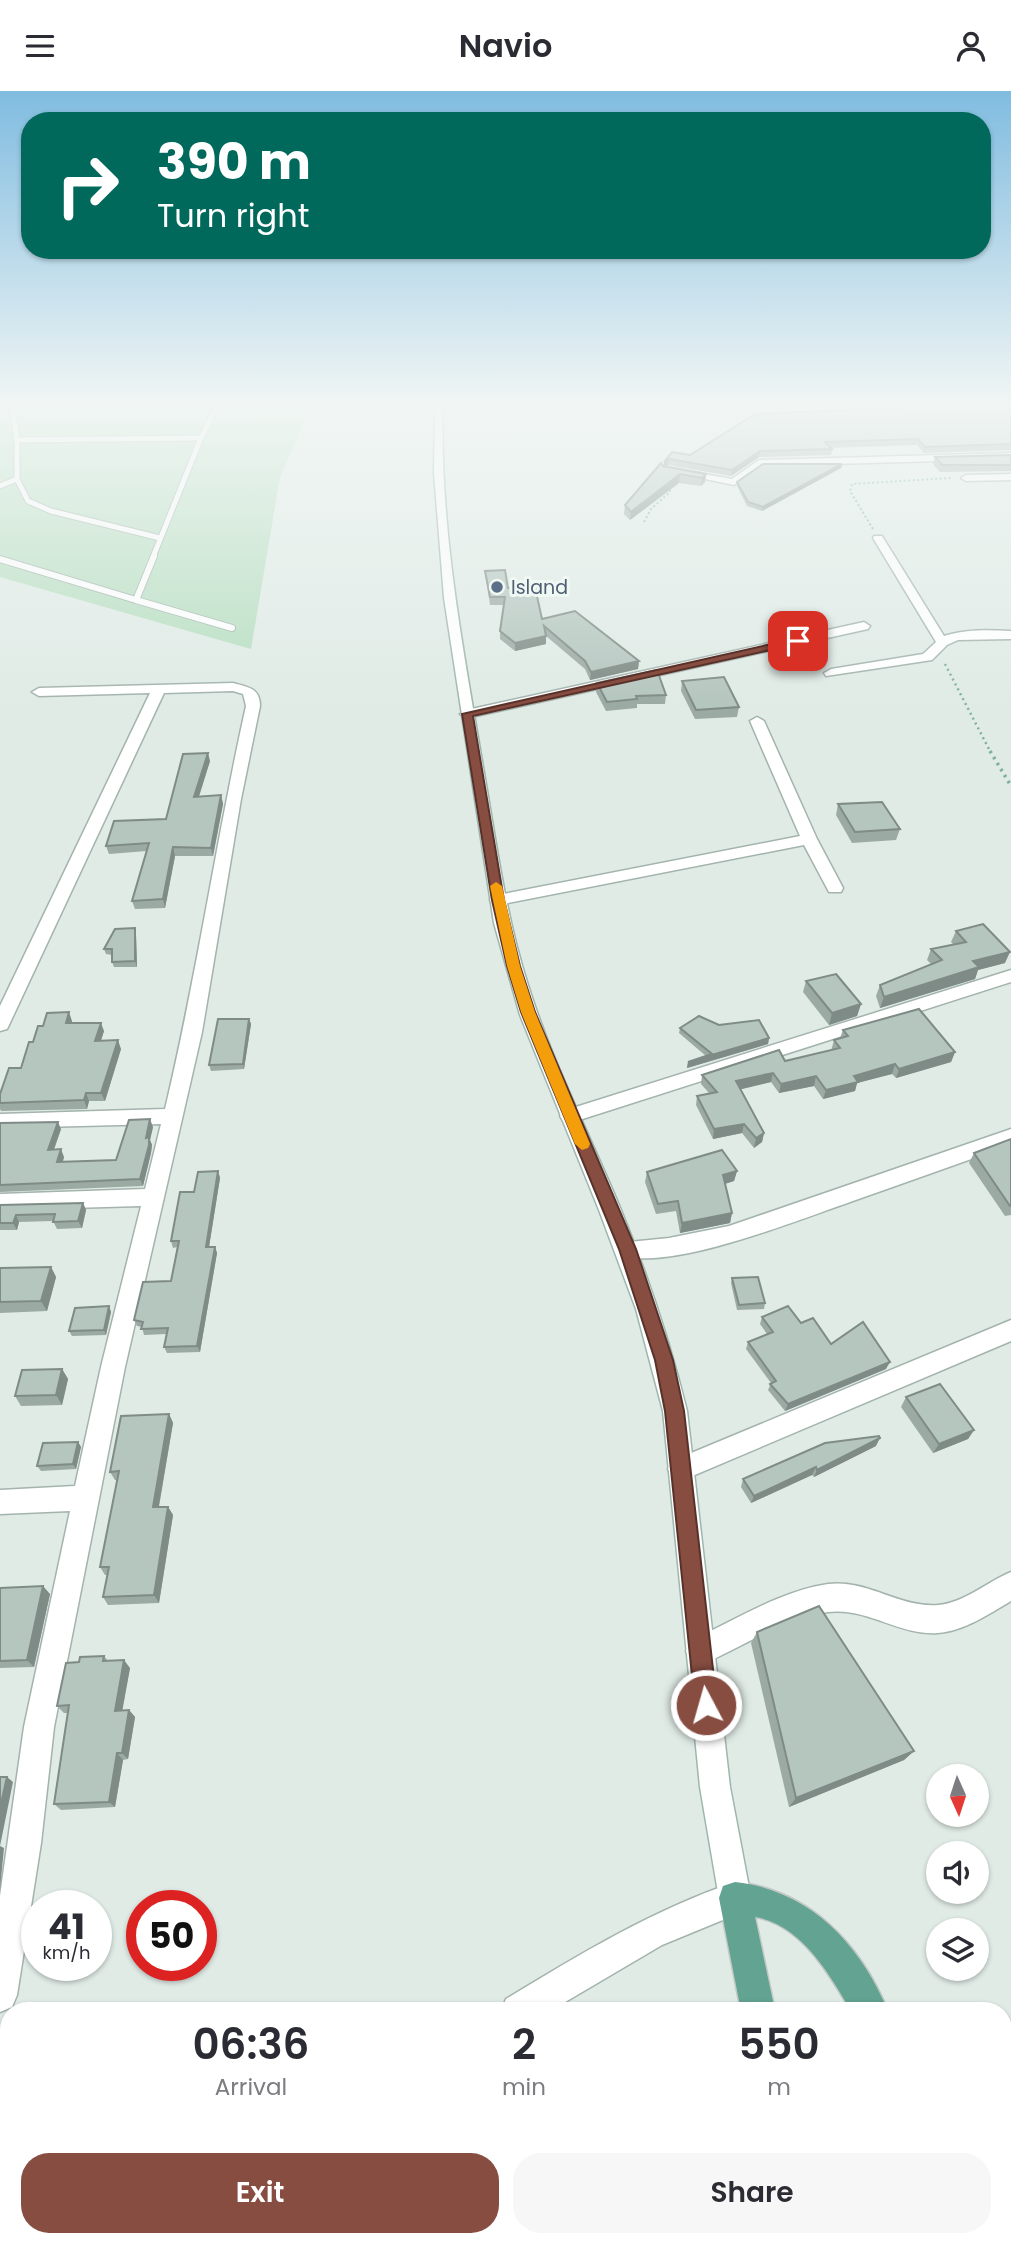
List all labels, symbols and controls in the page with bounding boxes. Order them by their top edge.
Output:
text: Navio [459,23,552,68]
icon: menu [21,27,59,65]
icon: person [952,27,990,65]
text: 390 m [157,128,311,196]
icon: right [42,140,133,231]
text: Turn right [157,193,309,238]
place label: Island [511,574,568,601]
marker: Island [489,579,505,595]
pin [768,611,828,671]
icon: arrive [779,622,817,660]
position arrow [669,1668,743,1742]
north arrow [926,1764,989,1827]
map controls [926,1764,989,1981]
button: sound [926,1841,989,1904]
speed limit sign: 50 [126,1890,217,1981]
text: 41 [48,1902,85,1951]
button: layers [926,1918,989,1981]
text: km/h [43,1940,90,1965]
text: 06:36 [192,2015,310,2074]
text: 2 [512,2015,536,2074]
text: 550 [738,2015,820,2074]
text: Arrival [215,2071,287,2103]
text: min [502,2071,546,2103]
text: m [767,2071,791,2103]
button: Exit [21,2153,499,2233]
button: Share [513,2153,991,2233]

